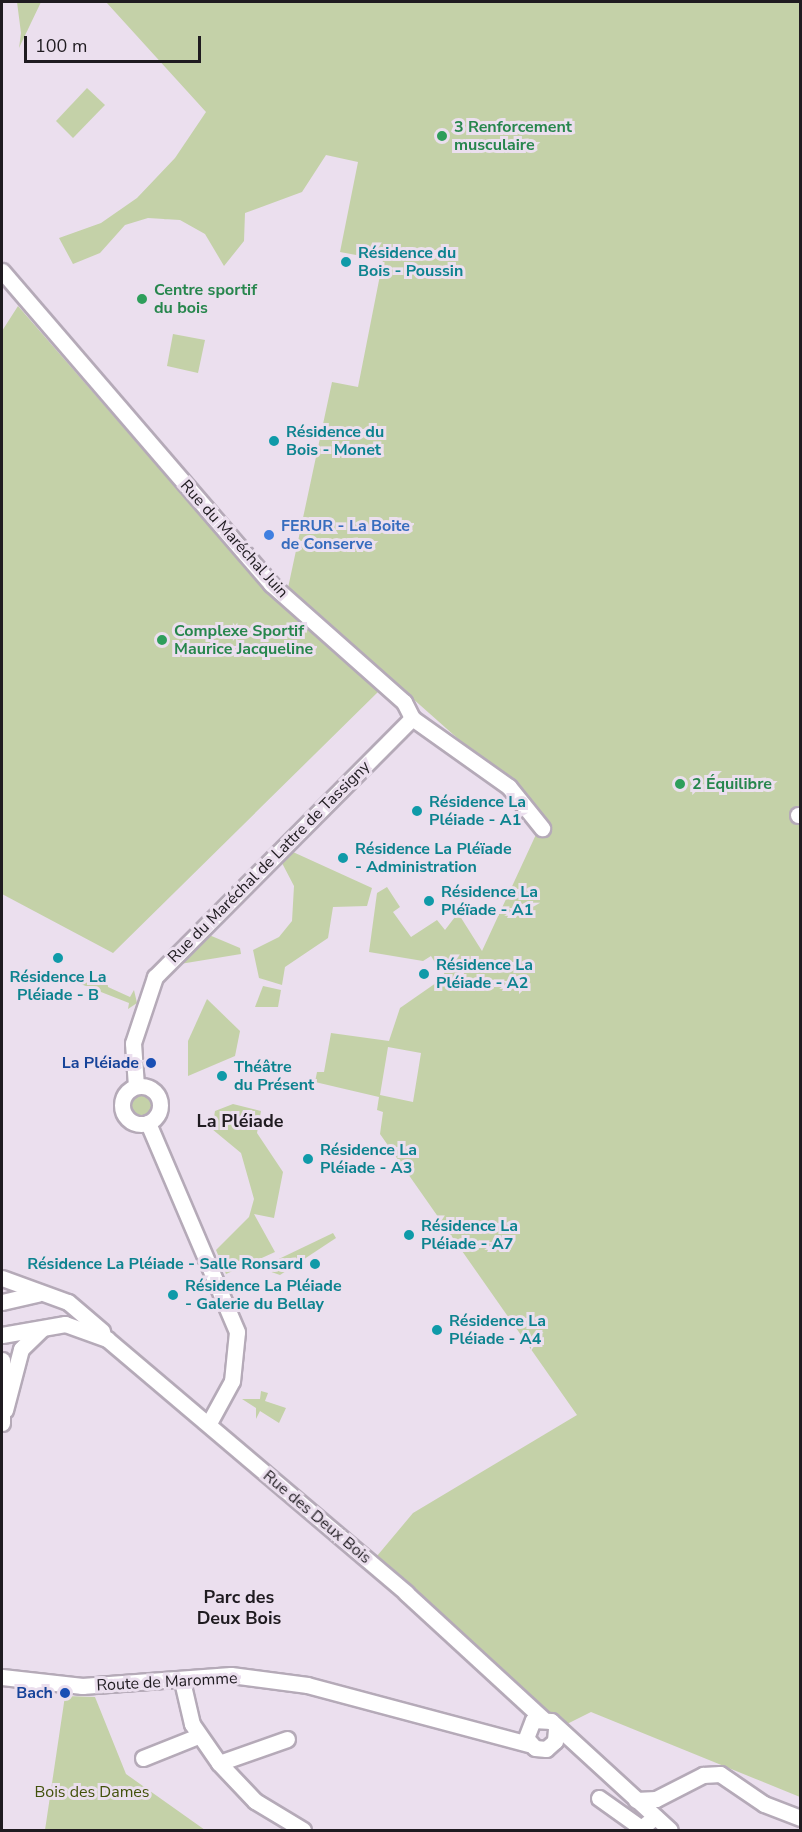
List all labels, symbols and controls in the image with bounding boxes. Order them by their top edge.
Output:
scale bar [27,24,204,62]
text: 100 m [35,34,87,58]
place label: 3 Renforcement musculaire [454,117,572,155]
marker: 3 Renforcement musculaire [435,129,449,143]
place label: Résidence du Bois - Poussin [358,243,463,281]
marker: Résidence du Bois - Poussin [339,255,353,269]
place label: Centre sportif du bois [154,280,257,318]
marker: Centre sportif du bois [135,292,149,306]
place label: Résidence du Bois - Monet [286,422,384,460]
marker: Résidence du Bois - Monet [267,434,281,448]
street label: Rue du Maréchal Juin [176,476,292,602]
place label: FERUR - La Boite de Conserve [281,516,410,554]
marker: FERUR - La Boite de Conserve [262,528,276,542]
place label: Complexe Sportif Maurice Jacqueline [174,621,313,659]
marker: Complexe Sportif Maurice Jacqueline [155,633,169,647]
street label: Rue du Maréchal de Lattre de Tassigny [164,757,374,967]
place label: 2 Équilibre [692,774,772,794]
marker: 2 Équilibre [673,777,687,791]
place label: Résidence La Pléiade - A1 [429,792,526,830]
marker: Résidence La Pléiade - A1 [410,804,424,818]
place label: Résidence La Pléïade - Administration [355,839,512,877]
marker: Résidence La Pléïade - Administration [336,851,350,865]
place label: Résidence La Pléïade - A1 [441,882,538,920]
marker: Résidence La Pléïade - A1 [422,894,436,908]
marker: Résidence La Pléiade - B [51,951,65,965]
place label: Résidence La Pléiade - A2 [436,955,533,993]
place label: Résidence La Pléiade - B [9,967,107,1005]
marker: Résidence La Pléiade - A2 [417,967,431,981]
place label: La Pléiade [62,1053,139,1073]
marker: La Pléiade [144,1056,158,1070]
place label: Théâtre du Présent [234,1057,314,1095]
marker: Théâtre du Présent [215,1069,229,1083]
district label: La Pléiade [197,1110,283,1132]
place label: Résidence La Pléiade - A3 [320,1140,417,1178]
marker: Résidence La Pléiade - A3 [301,1152,315,1166]
place label: Résidence La Pléiade - A7 [421,1216,518,1254]
marker: Résidence La Pléiade - A7 [402,1228,416,1242]
place label: Résidence La Pléiade - Salle Ronsard [27,1254,303,1274]
marker: Résidence La Pléiade - Salle Ronsard [308,1257,322,1271]
place label: Résidence La Pléiade - Galerie du Bellay [185,1276,342,1314]
marker: Résidence La Pléiade - Galerie du Bellay [166,1288,180,1302]
place label: Résidence La Pléiade - A4 [449,1311,546,1349]
marker: Résidence La Pléiade - A4 [430,1323,444,1337]
street label: Rue des Deux Bois [259,1466,375,1568]
district label: Parc des Deux Bois [197,1587,281,1630]
street label: Route de Maromme [96,1669,238,1695]
place label: Bach [16,1683,53,1703]
marker: Bach [58,1686,72,1700]
park label: Bois des Dames [34,1782,150,1802]

